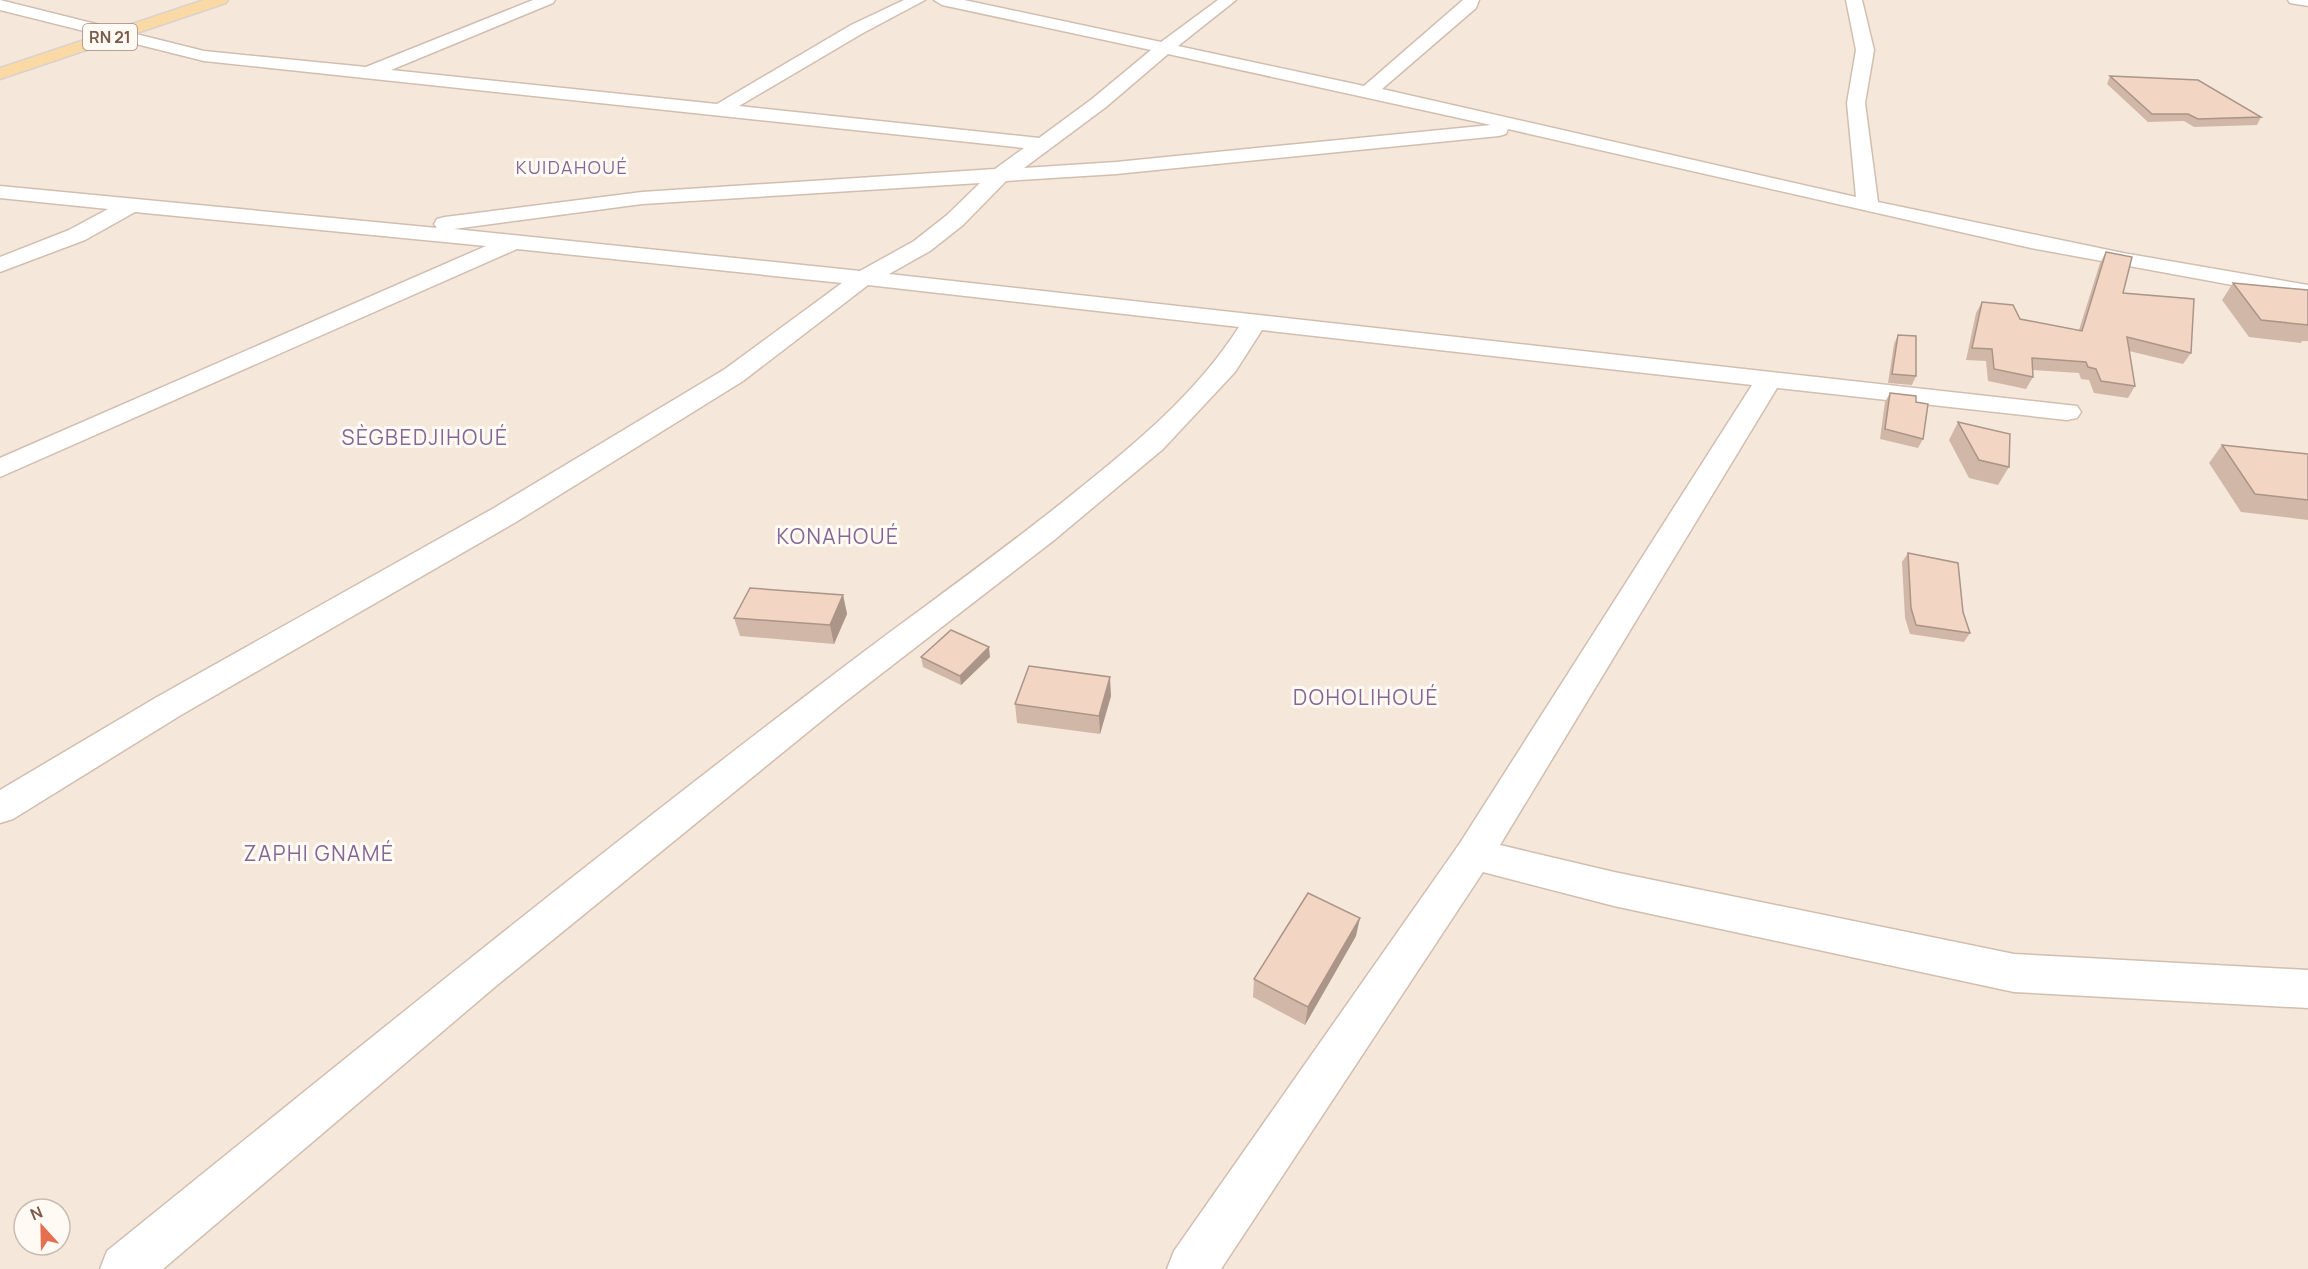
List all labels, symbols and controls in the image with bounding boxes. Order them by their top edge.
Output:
road number: RN 21 [83,24,137,50]
district label: KUIDAHOUÉ [516,155,628,179]
district label: SÈGBEDJIHOUÉ [342,423,508,451]
district label: KONAHOUÉ [777,522,899,550]
district label: DOHOLIHOUÉ [1293,683,1439,711]
district label: ZAPHI GNAMÉ [244,839,394,867]
north arrow [12,1197,72,1257]
text: N [27,1201,46,1225]

